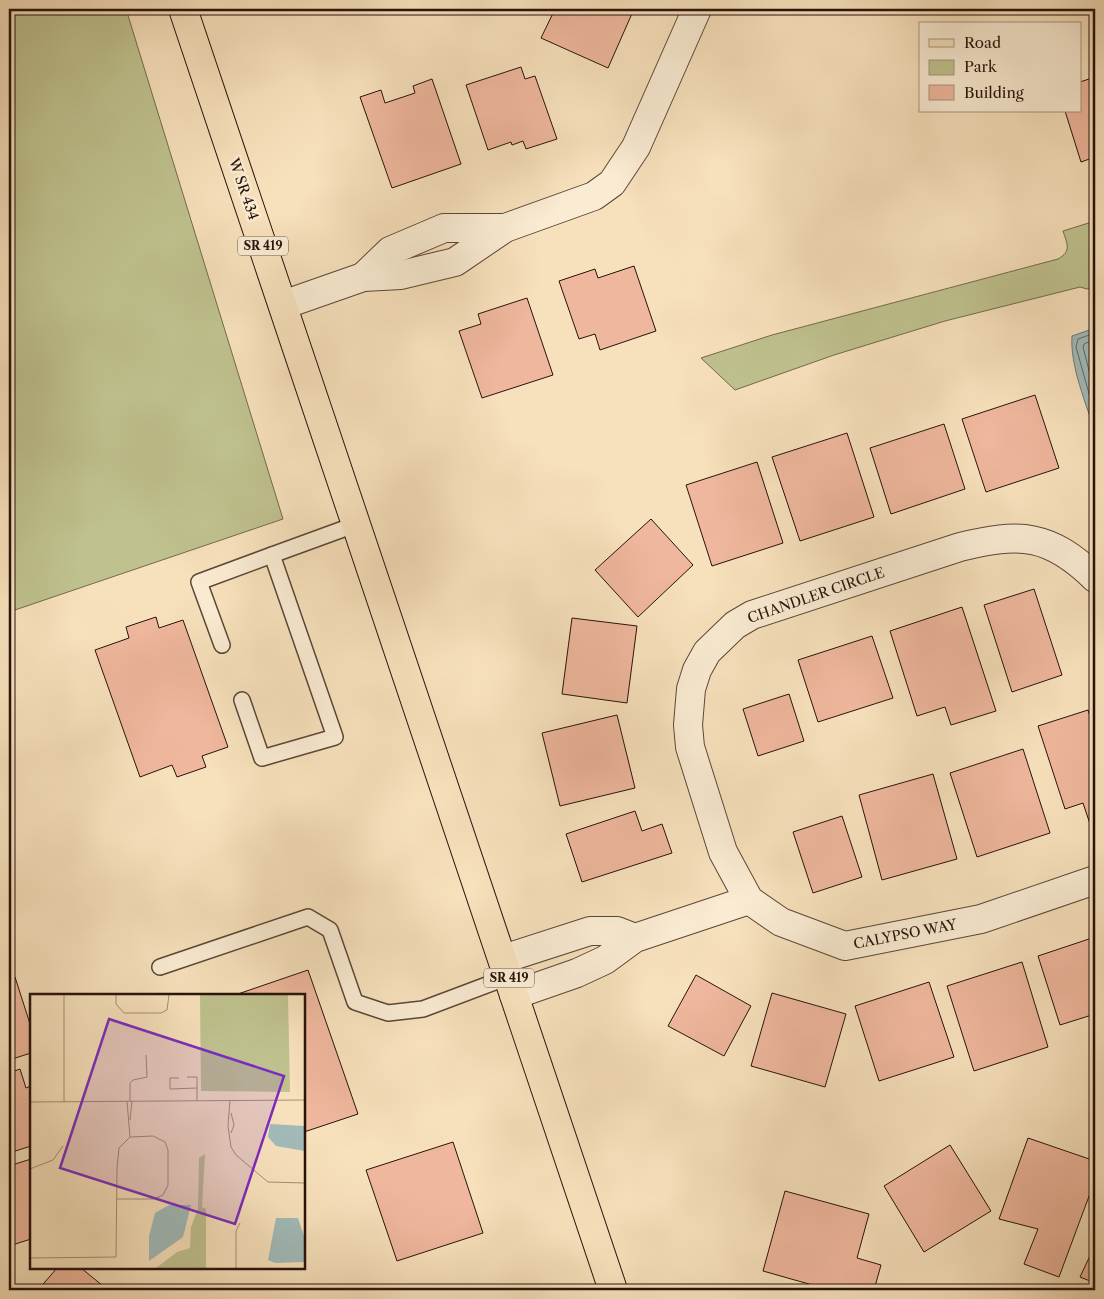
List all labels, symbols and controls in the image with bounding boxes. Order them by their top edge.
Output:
legend [919,22,1082,112]
text: Road [964,33,1001,52]
text: Park [964,57,998,76]
text: Building [964,83,1024,102]
street label: W SR 434 [225,155,263,222]
road number: SR 419 [238,237,288,256]
street label: CHANDLER CIRCLE [745,563,887,627]
street label: CALYPSO WAY [852,915,959,953]
road number: SR 419 [484,968,534,988]
inset map [30,994,305,1269]

